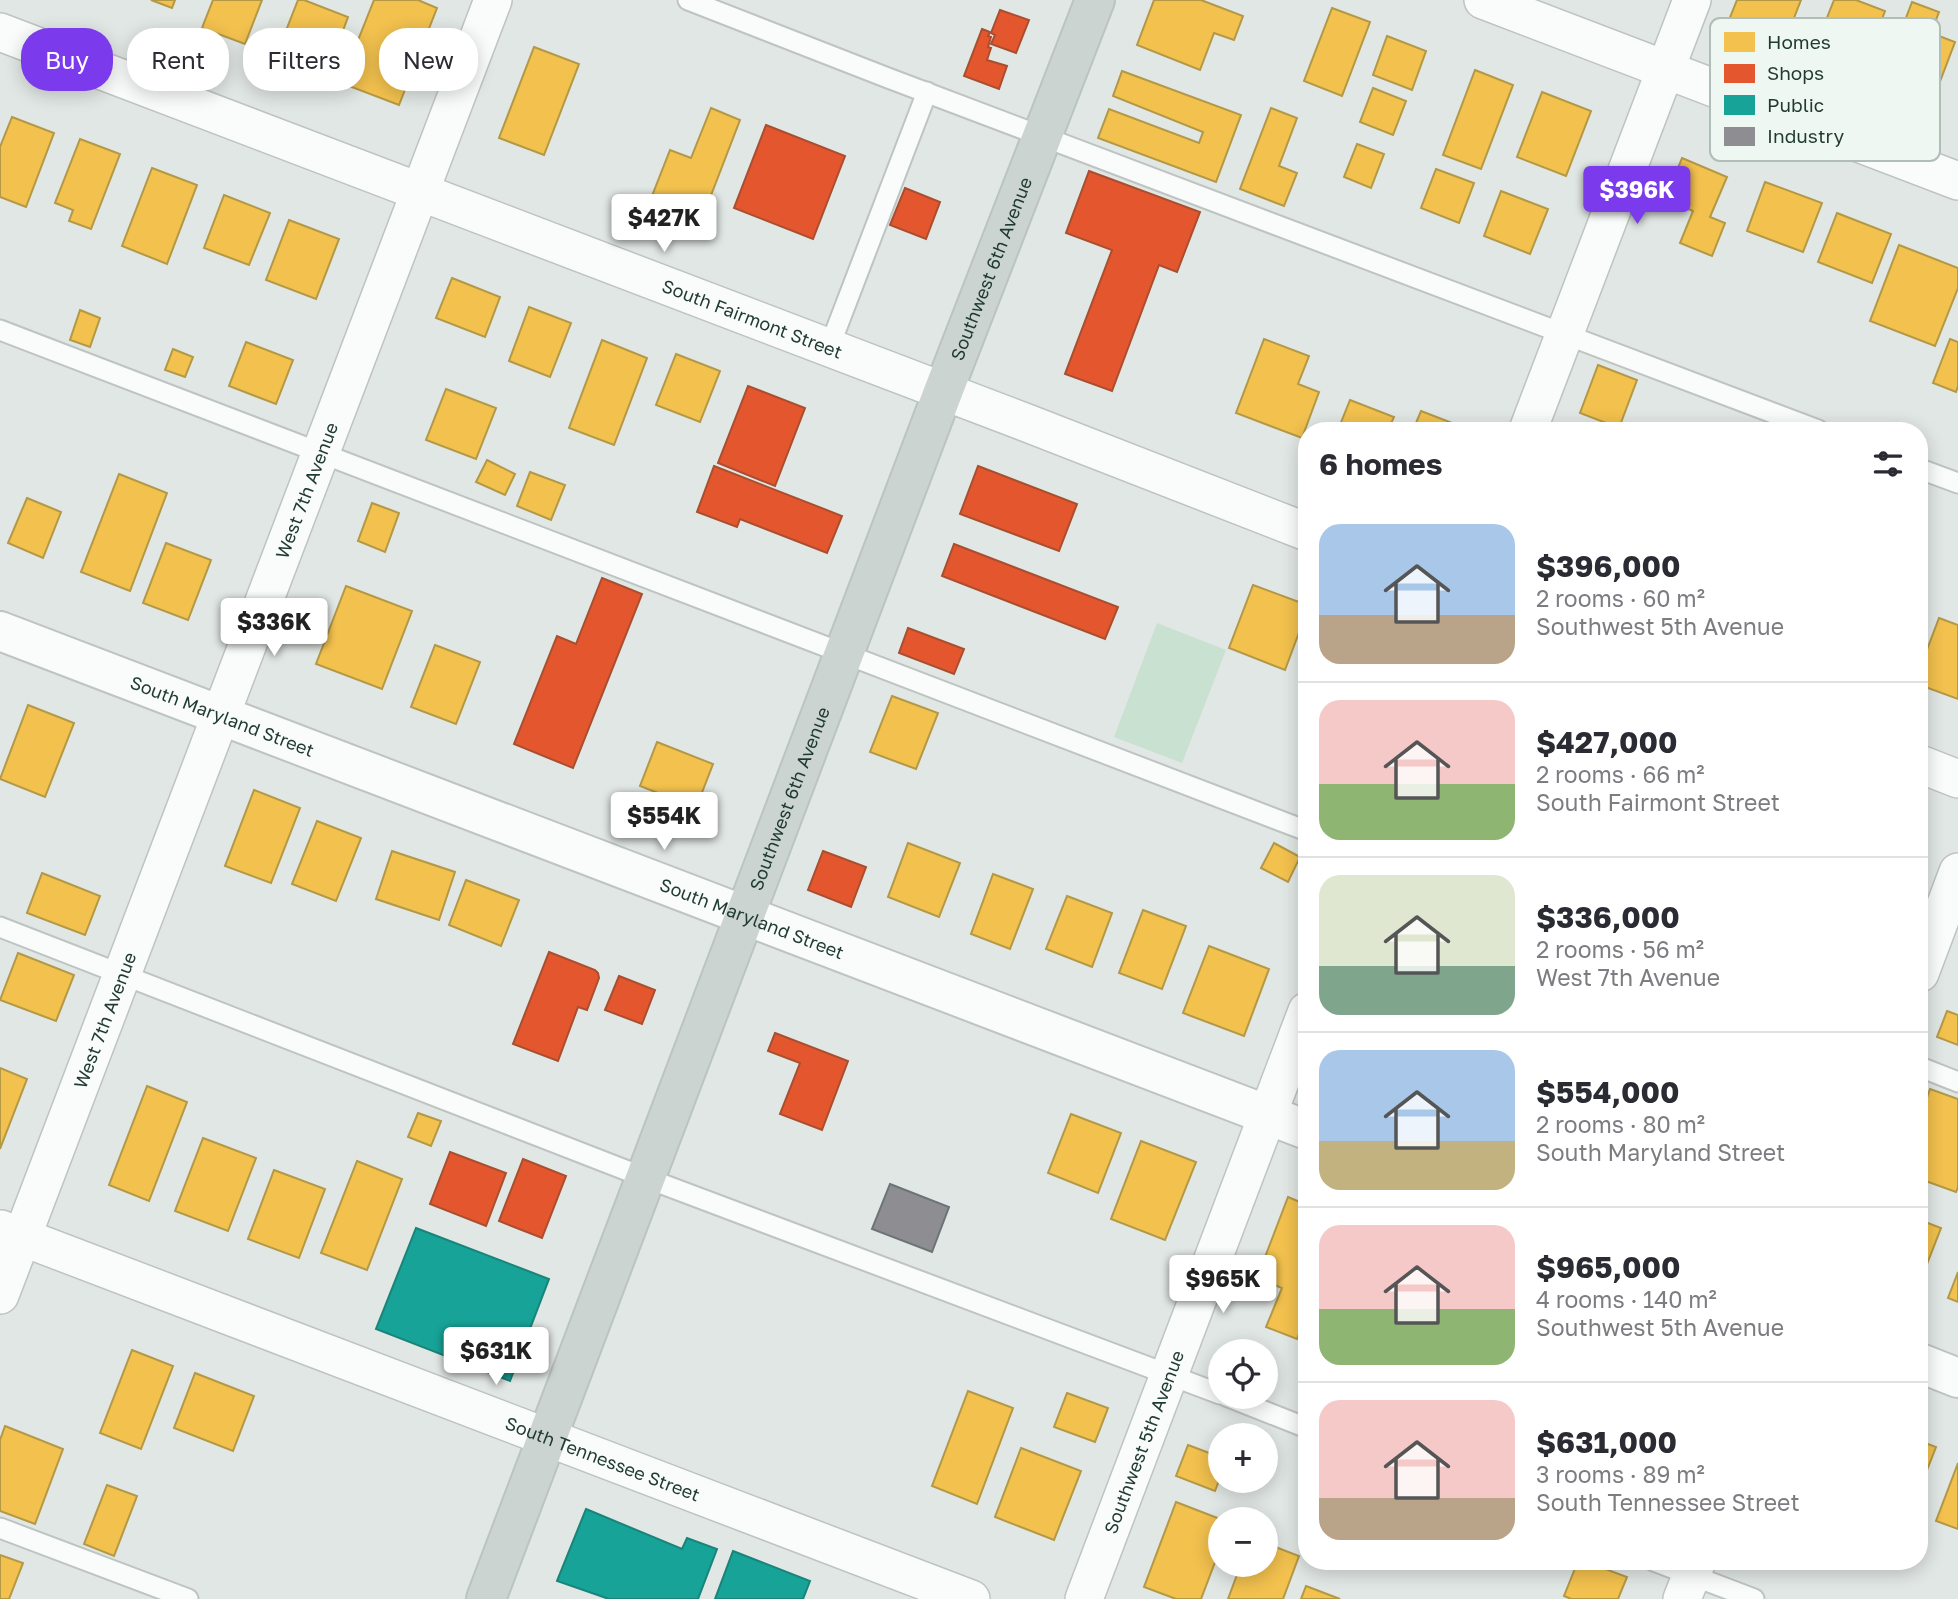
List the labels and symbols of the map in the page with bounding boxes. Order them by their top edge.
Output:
legend [1710,18,1940,161]
text: Homes [1767,30,1831,53]
text: Shops [1767,61,1824,84]
text: Public [1767,93,1824,116]
text: Industry [1767,124,1844,147]
pin: $396K [1588,166,1686,226]
street label: Southwest 6th Avenue [945,174,1036,363]
pin: $427K [615,194,713,254]
street label: South Fairmont Street [659,274,846,363]
street label: West 7th Avenue [270,419,342,562]
pin: $336K [225,598,323,658]
street label: South Maryland Street [127,671,317,761]
street label: Southwest 6th Avenue [744,704,834,893]
pin: $554K [615,792,713,852]
street label: South Maryland Street [657,873,847,963]
street label: West 7th Avenue [69,949,141,1092]
pin: $965K [1174,1256,1272,1315]
pin: $631K [447,1328,545,1387]
street label: Southwest 5th Avenue [1099,1347,1188,1537]
street label: South Tennessee Street [502,1411,703,1506]

